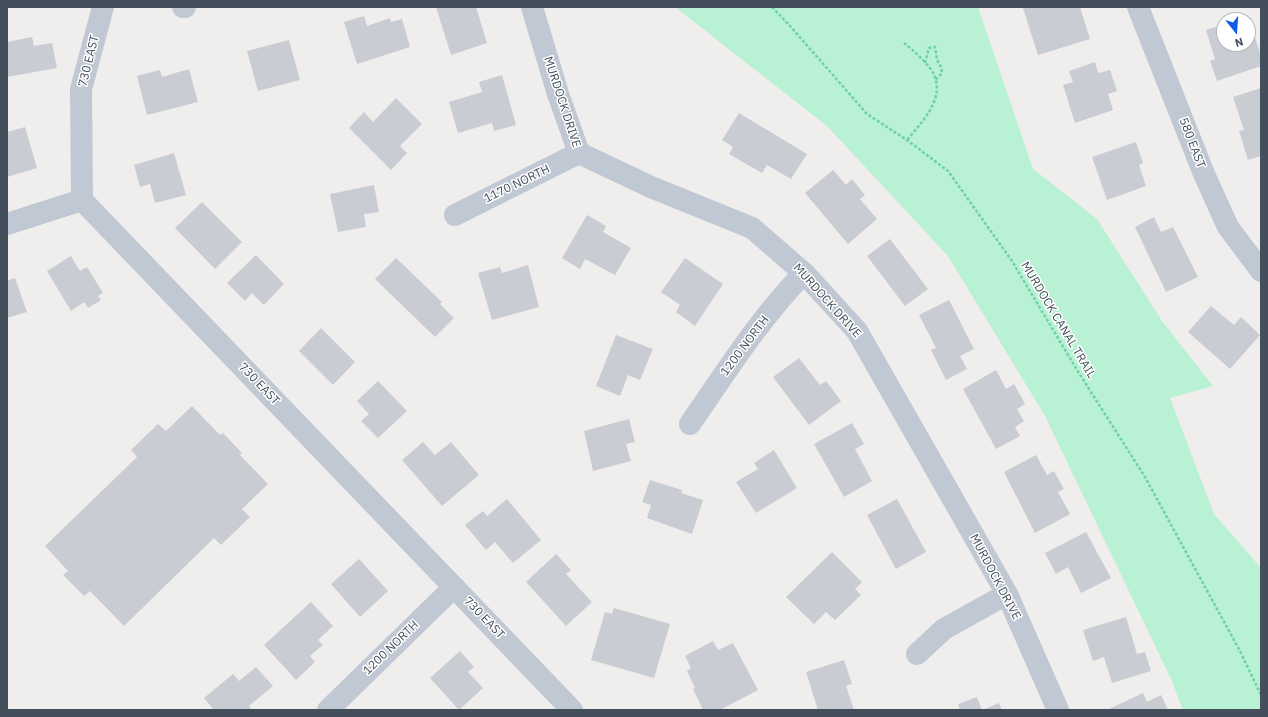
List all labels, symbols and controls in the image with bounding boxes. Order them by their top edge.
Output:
north arrow [1216,12,1256,52]
street label: 730 EAST [76,34,102,88]
text: N [1233,35,1245,50]
street label: MURDOCK DRIVE [540,55,584,149]
street label: 580 EAST [1176,116,1208,170]
street label: 1170 NORTH [482,162,552,206]
street label: MURDOCK CANAL TRAIL [1018,259,1098,381]
street label: MURDOCK DRIVE [790,261,864,341]
street label: 1200 NORTH [718,313,772,379]
street label: 730 EAST [235,360,283,408]
street label: MURDOCK DRIVE [966,532,1024,622]
street label: 730 EAST [460,594,508,642]
street label: 1200 NORTH [360,618,422,678]

